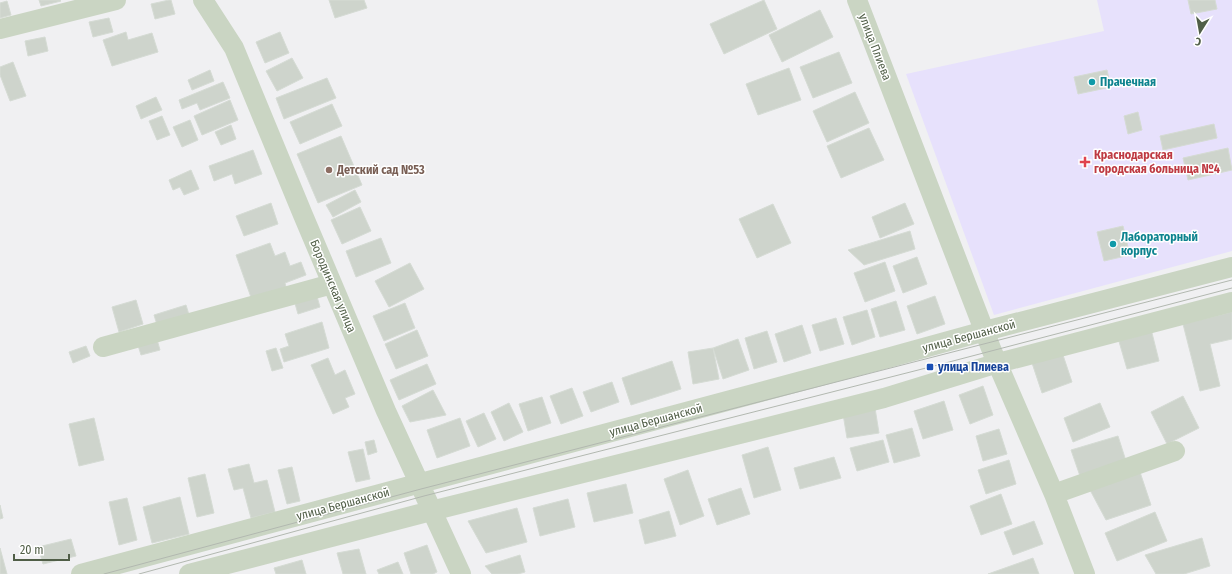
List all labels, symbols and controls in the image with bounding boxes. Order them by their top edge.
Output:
street label: улица Плиева [856,12,894,83]
north arrow [1180,12,1220,52]
text: С [1194,34,1202,48]
place label: Прачечная [1100,75,1156,89]
marker: Прачечная [1087,77,1097,87]
place label: Краснодарская городская больница №4 [1094,148,1220,176]
marker: Краснодарская городская больница №4 [1079,156,1091,168]
place label: Детский сад №53 [336,163,425,177]
marker: Детский сад №53 [324,165,334,175]
place label: Лабораторный корпус [1121,230,1198,258]
street label: Бородинская улица [307,238,359,335]
marker: Лабораторный корпус [1108,239,1118,249]
street label: улица Бершанской [921,317,1017,355]
place label: улица Плиева [937,360,1009,374]
marker: улица Плиева [925,362,935,372]
street label: улица Бершанской [608,401,704,439]
street label: улица Бершанской [295,485,391,523]
scale bar [14,536,69,562]
text: 20 m [20,543,44,557]

